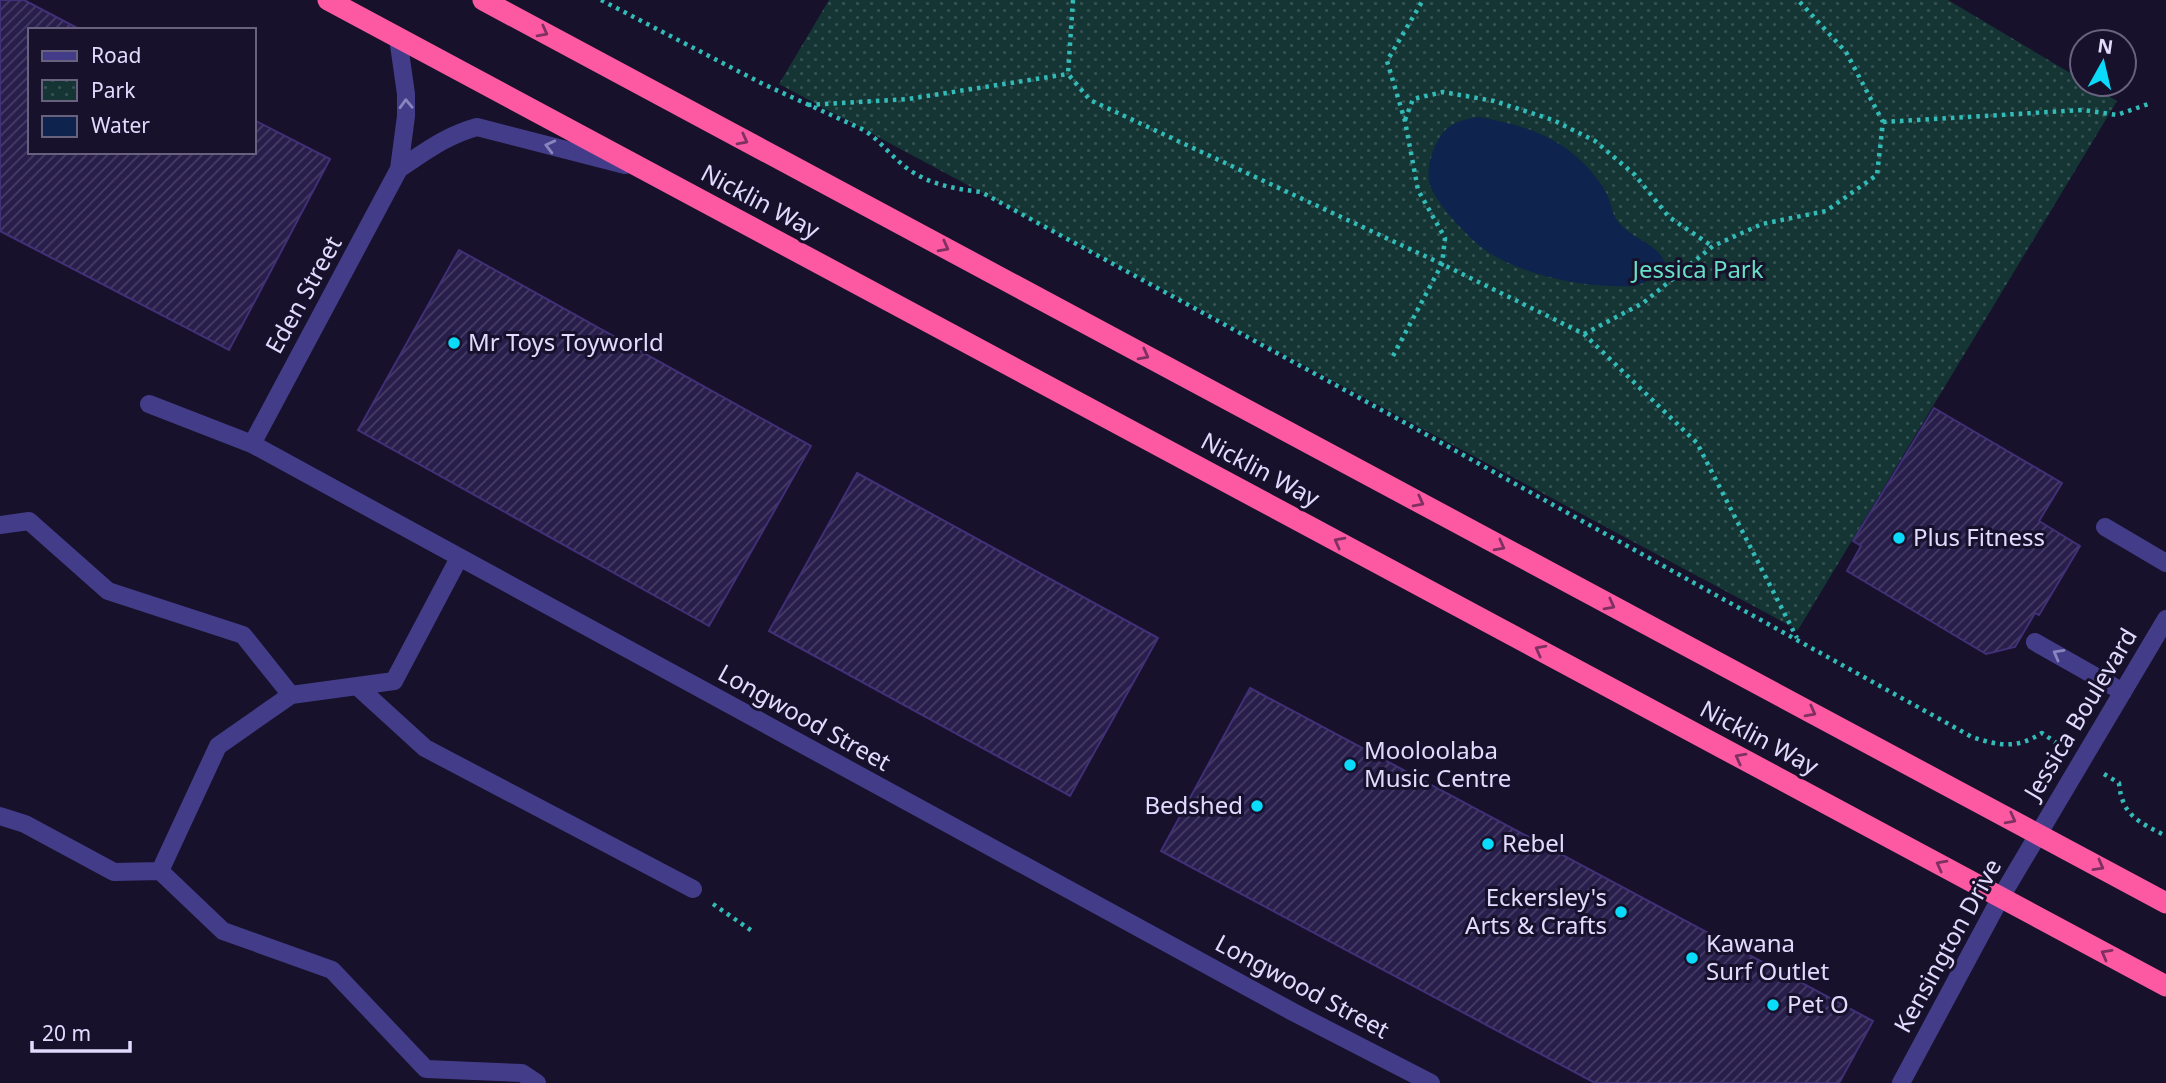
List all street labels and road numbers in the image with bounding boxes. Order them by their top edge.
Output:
street label: Nicklin Way [696,156,826,246]
street label: Eden Street [257,229,349,359]
street label: Nicklin Way [1196,424,1326,514]
street label: Jessica Boulevard [2014,621,2144,807]
street label: Longwood Street [712,656,897,778]
street label: Nicklin Way [1695,692,1825,782]
street label: Kensington Drive [1885,852,2008,1038]
street label: Longwood Street [1210,926,1396,1046]

